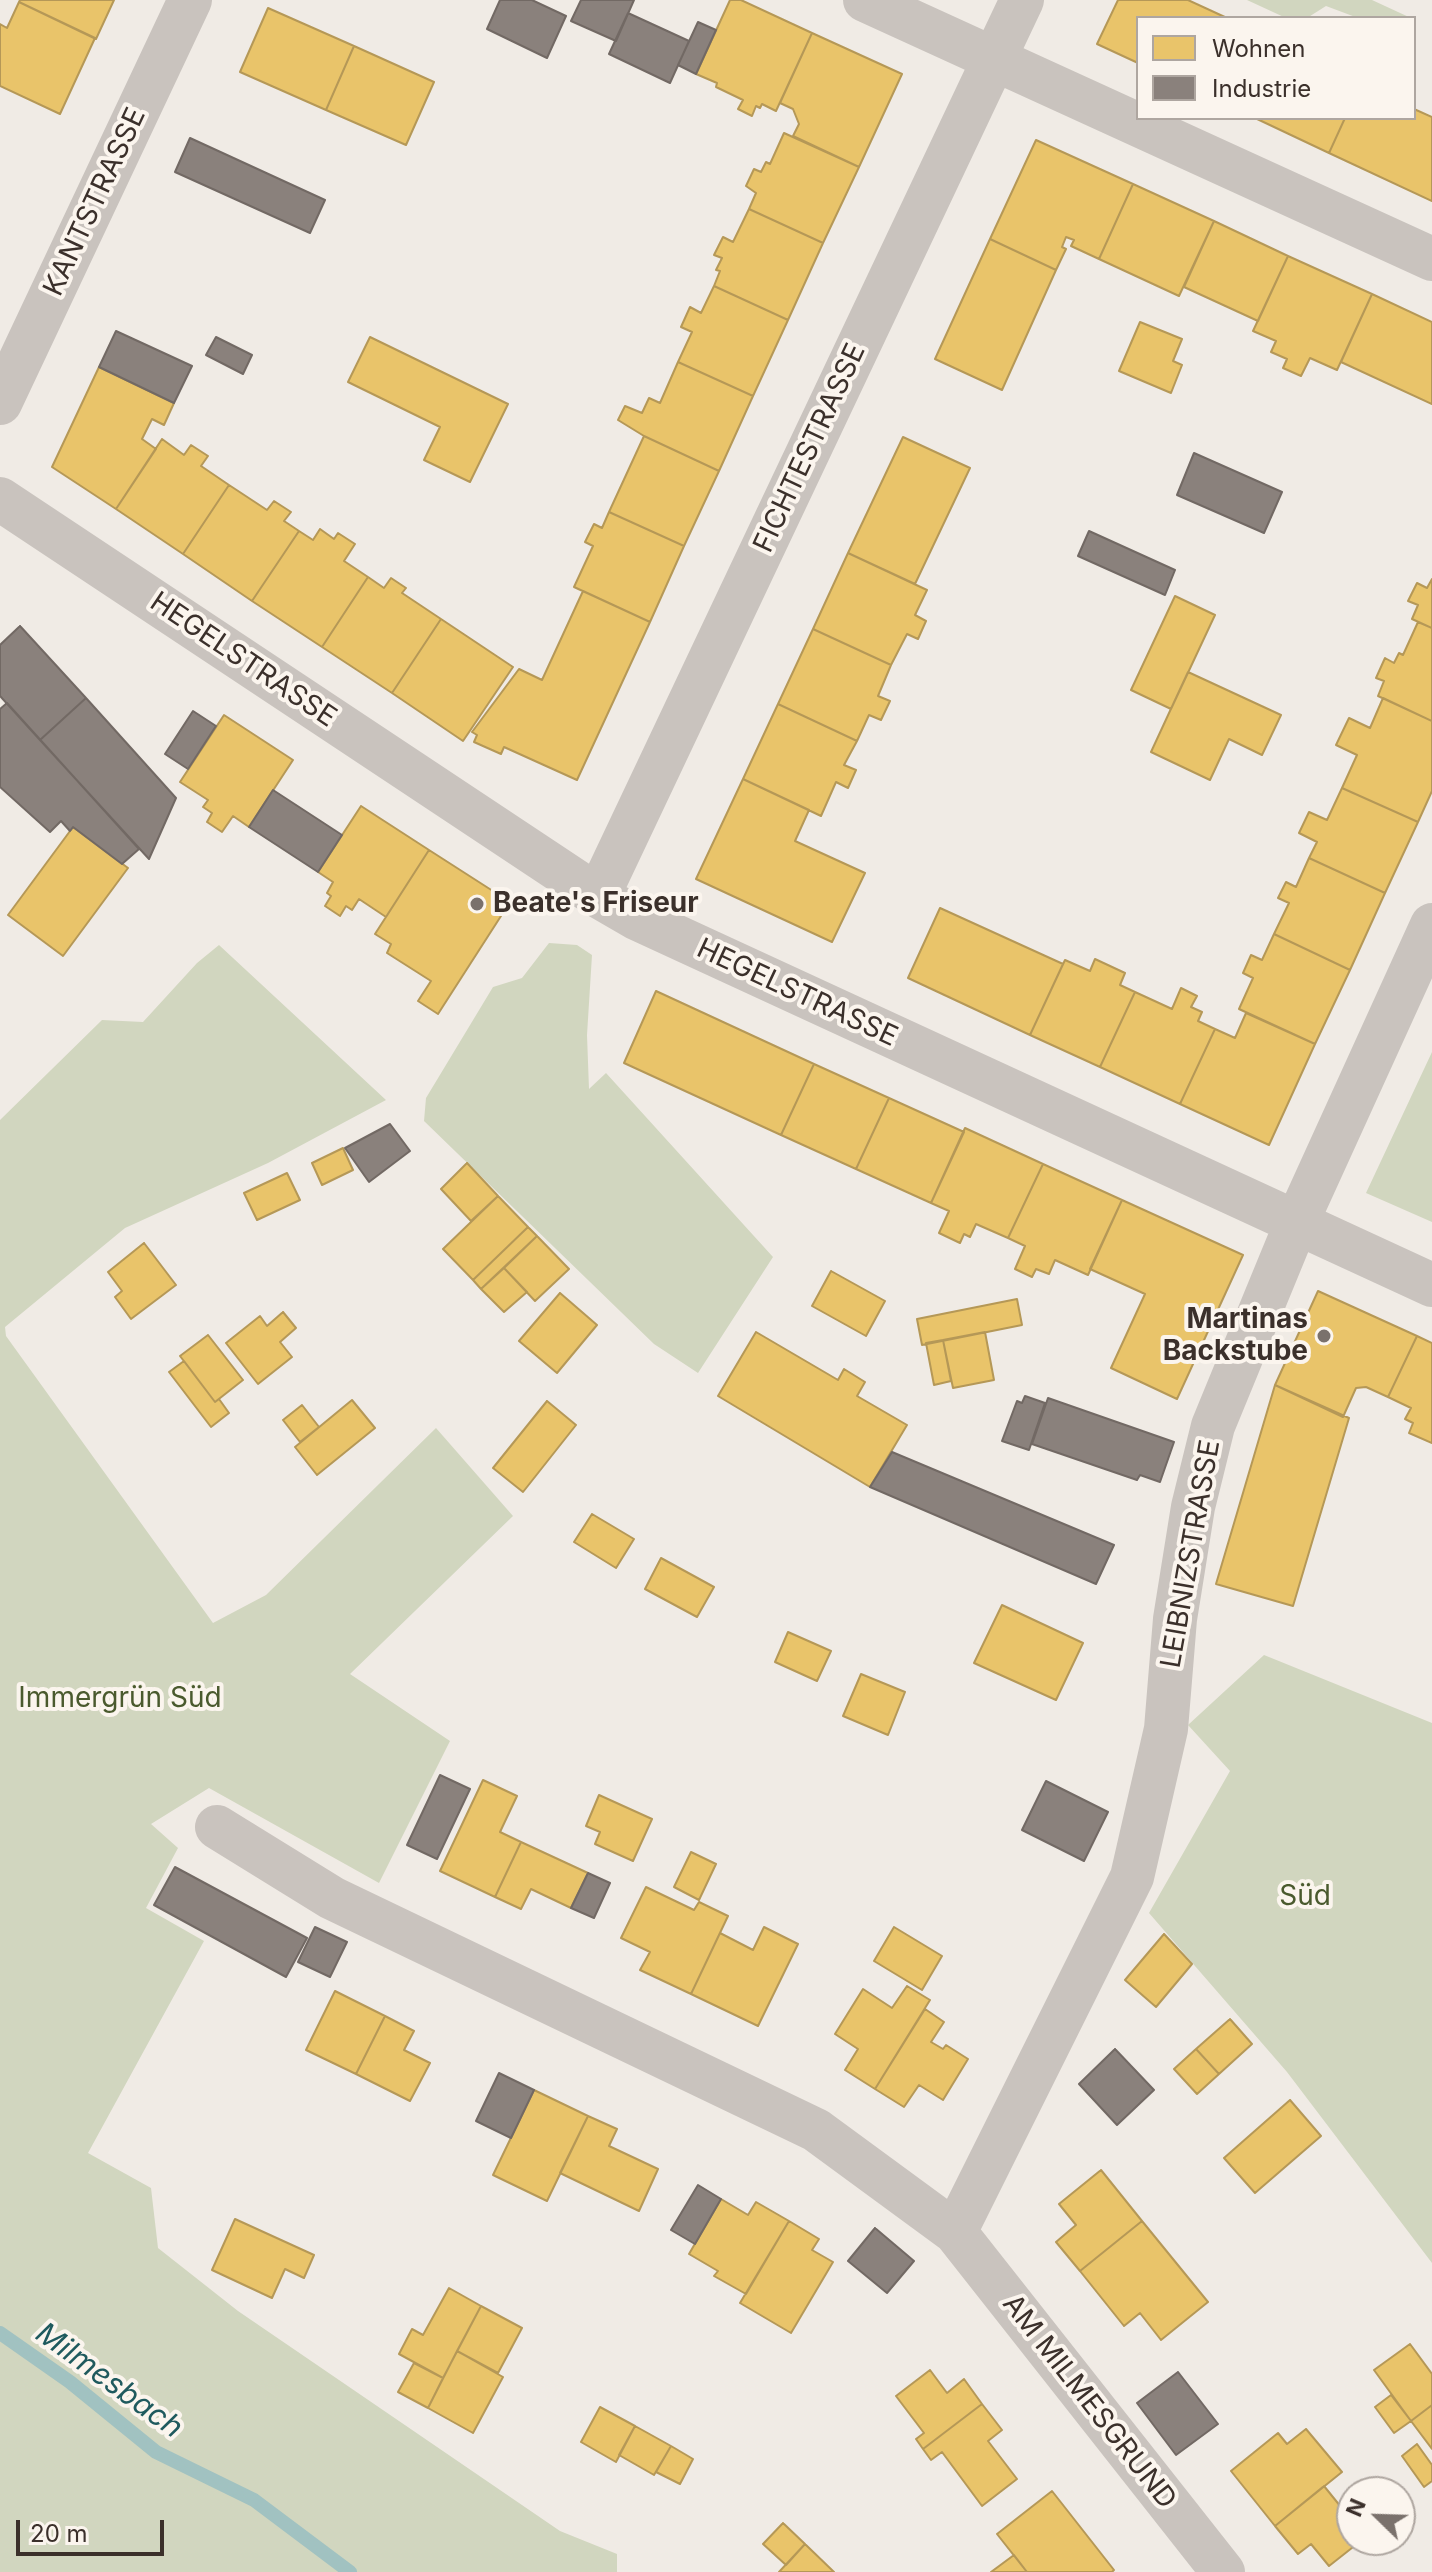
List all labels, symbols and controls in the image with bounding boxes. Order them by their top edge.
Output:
legend [1136,16,1416,120]
text: Wohnen [1212,34,1305,63]
text: Industrie [1212,74,1311,103]
street label: KANTSTRASSE [37,103,153,301]
street label: FICHTESTRASSE [747,338,873,558]
street label: HEGELSTRASSE [144,585,342,735]
place label: Beate's Friseur [493,887,699,921]
marker: Beate's Friseur [468,895,486,913]
street label: HEGELSTRASSE [691,932,903,1054]
place label: Martinas Backstube [1163,1303,1308,1369]
marker: Martinas Backstube [1315,1327,1333,1345]
street label: LEIBNIZSTRASSE [1154,1437,1228,1671]
park label: Immergrün Süd [18,1682,222,1716]
park label: Süd [1279,1880,1331,1914]
street label: AM MILMESGRUND [995,2288,1183,2516]
water label: Milmesbach [29,2316,189,2446]
north arrow [1336,2476,1416,2556]
text: N [1341,2495,1371,2520]
scale bar [20,2504,168,2554]
text: 20 m [30,2519,88,2548]

